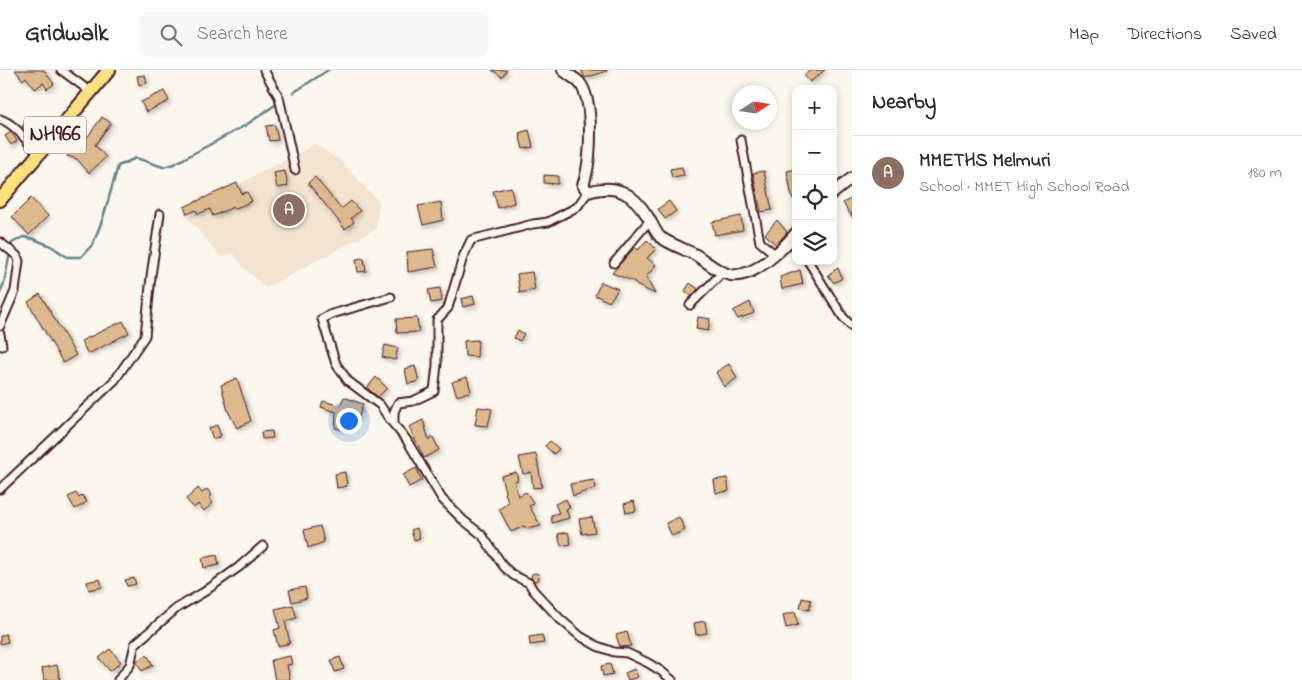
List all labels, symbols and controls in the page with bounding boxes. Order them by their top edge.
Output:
search box [139,12,489,57]
text: Gridwalk [25,17,109,52]
icon: search [157,21,185,49]
text: Search here [197,21,288,48]
text: Map [1069,22,1099,48]
text: Directions [1127,22,1202,48]
text: Saved [1230,22,1277,48]
north arrow [732,85,777,130]
map controls [792,85,837,265]
button: + [792,85,837,130]
text: Nearby [872,88,936,118]
road number: NH966 [24,116,86,154]
button: − [792,130,837,175]
text: MMETHS Melmuri [919,148,1051,175]
text: A [883,161,893,185]
text: 180 m [1248,161,1282,185]
button: locate [792,175,837,220]
text: School · MMET High School Road [919,175,1129,199]
pin: A [273,191,305,229]
button: layers [792,220,837,265]
your location [336,408,362,434]

